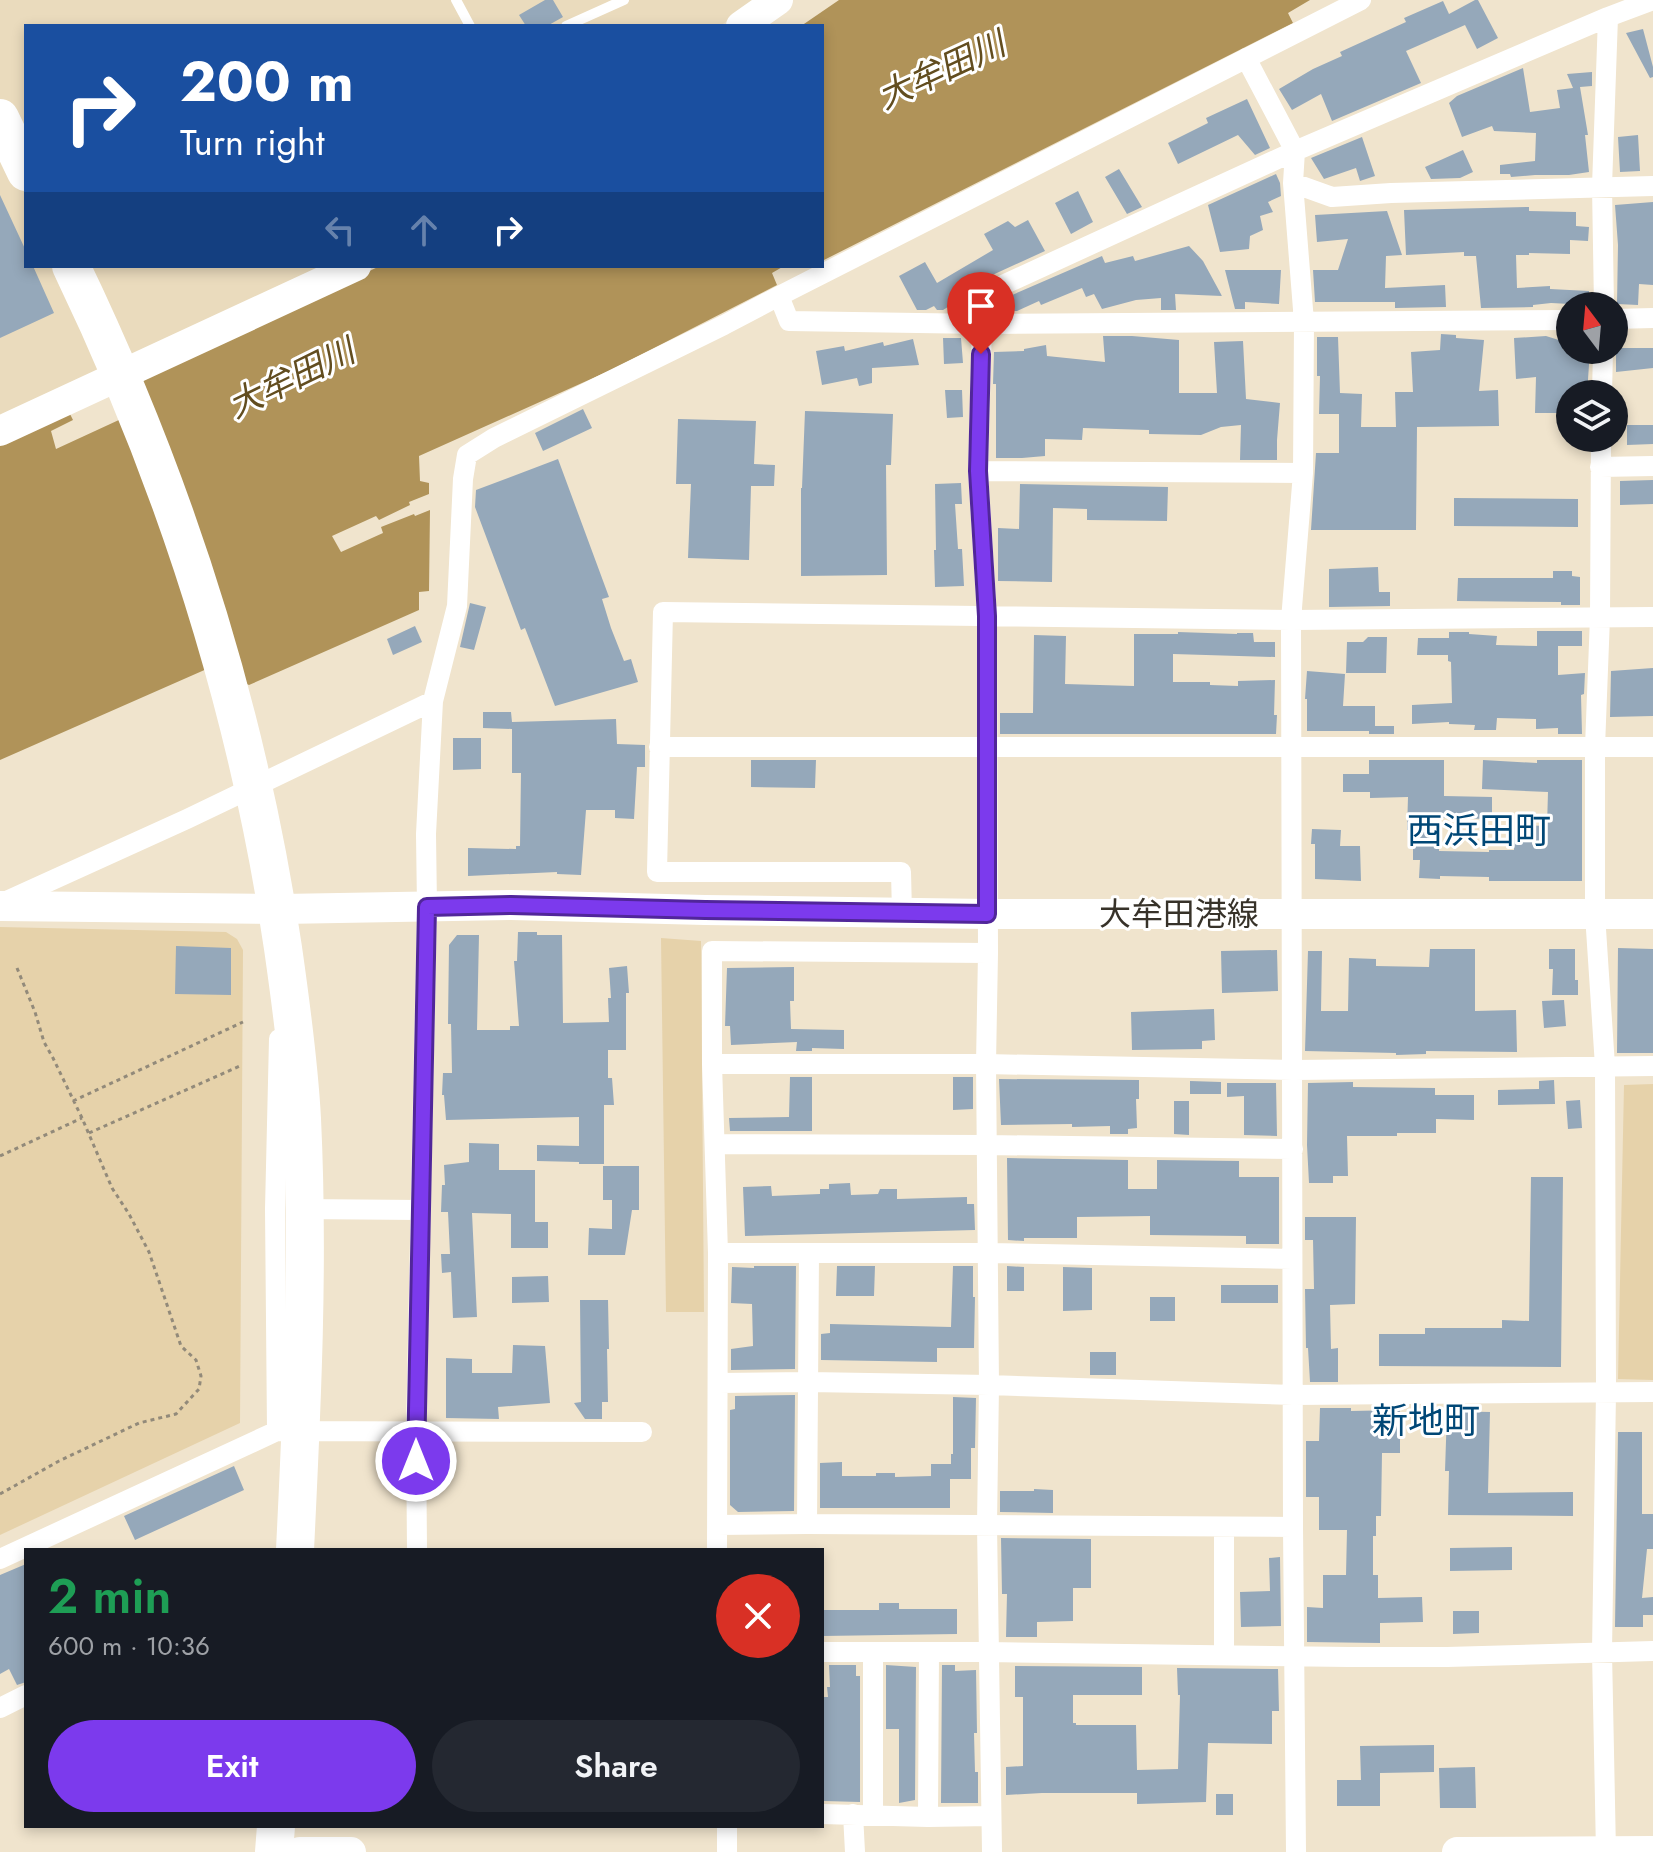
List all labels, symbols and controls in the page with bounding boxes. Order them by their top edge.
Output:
water label: 大牟田川 [869,18,1016,121]
text: 200 m [180,41,354,122]
icon: right [48,56,152,160]
text: Turn right [180,116,325,168]
icon: left [318,208,362,252]
icon: ahead [402,208,446,252]
icon: right [486,208,530,252]
pin [947,272,1015,354]
icon: arrive [959,284,1003,328]
north arrow [1556,292,1628,364]
map controls [1556,292,1628,452]
water label: 大牟田川 [219,325,366,430]
button: layers [1556,380,1628,452]
district label: 西浜田町 [1407,804,1551,856]
street label: 大牟田港線 [1099,891,1259,937]
district label: 新地町 [1372,1394,1480,1446]
position arrow [374,1419,458,1503]
text: 2 min [48,1562,171,1631]
button: close [716,1574,800,1658]
text: 600 m · 10:36 [48,1627,210,1665]
button: Exit [48,1720,416,1812]
button: Share [432,1720,800,1812]

